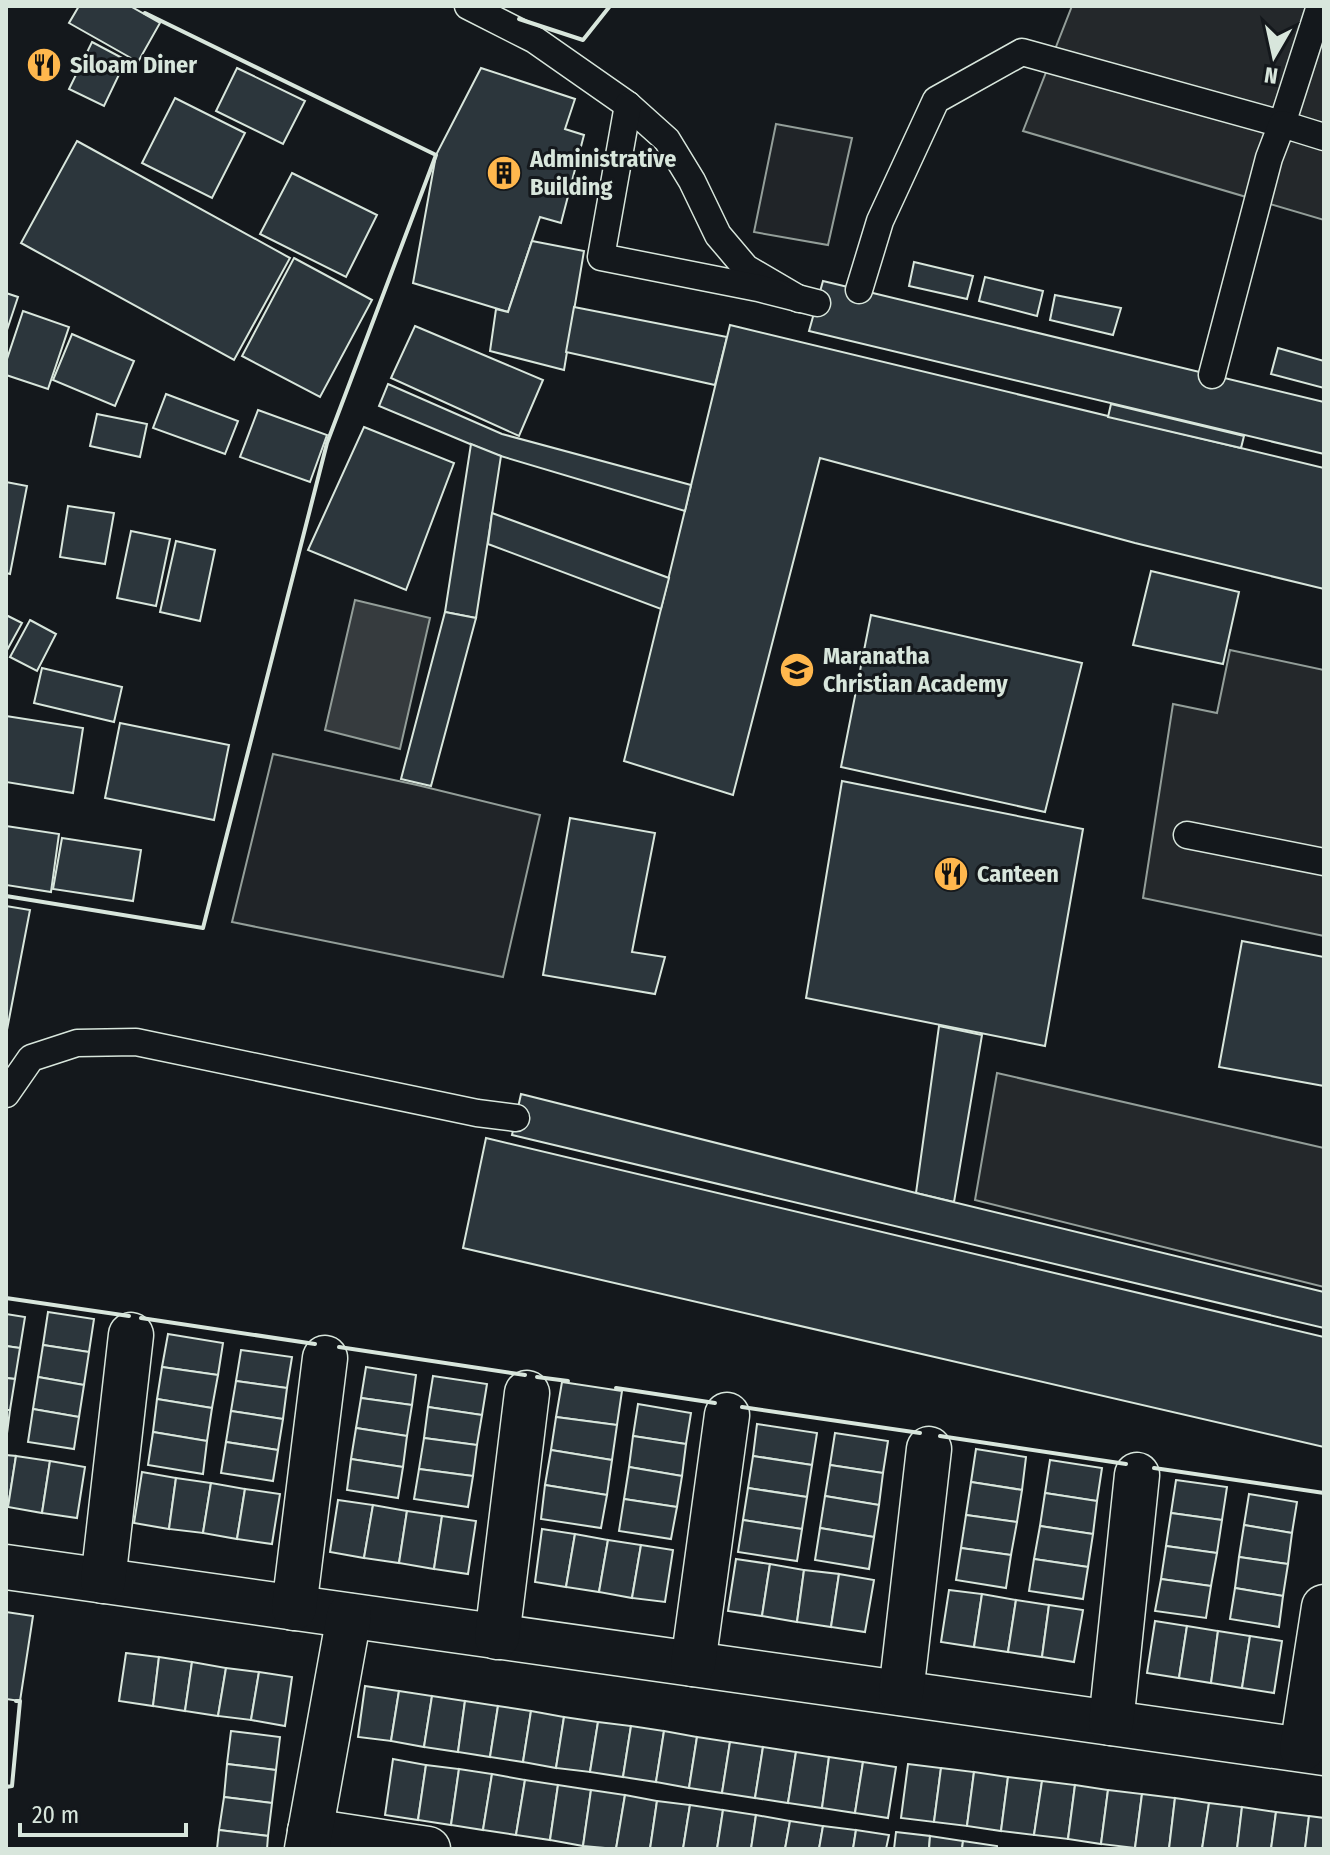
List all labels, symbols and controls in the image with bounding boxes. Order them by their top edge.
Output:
north arrow [1234,16,1314,96]
restaurant icon: Siloam Diner [25,46,63,84]
place label: Siloam Diner [70,51,197,79]
text: N [1262,61,1280,90]
place label: Administrative Building [529,145,676,201]
building icon: Administrative Building [485,154,523,192]
place label: Maranatha Christian Academy [823,642,1008,698]
school or university icon: Maranatha Christian Academy [778,651,816,689]
restaurant icon: Canteen [932,855,970,893]
place label: Canteen [977,860,1059,888]
scale bar [20,1787,186,1837]
text: 20 m [32,1801,79,1829]

